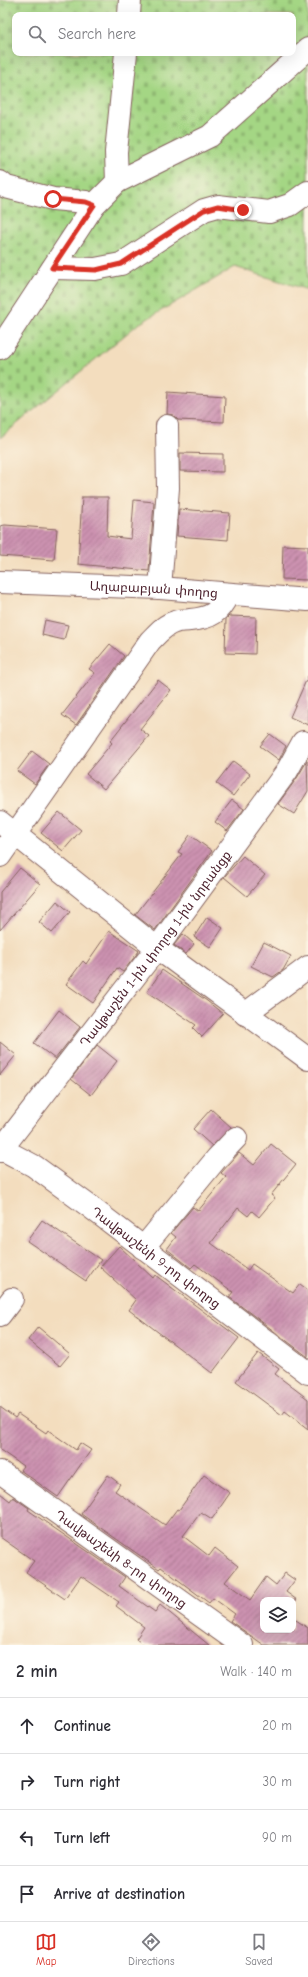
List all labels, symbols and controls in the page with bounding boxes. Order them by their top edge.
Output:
search box [12,12,296,56]
icon: search [26,23,48,45]
text: Search here [58,25,136,43]
route start [44,190,62,208]
route end [234,201,252,219]
street label: Աղաբաբյան փողոց [89,578,219,600]
street label: Դավթաշեն 1-ին փողոց 1-ին նրբանցք [76,847,234,1050]
street label: Դավթաշենի 9-րդ փողոց [89,1203,224,1311]
street label: Դավթաշենի 8-րդ փողոց [52,1506,190,1611]
map controls [260,1597,296,1633]
button: layers [260,1597,296,1633]
text: 2 min [16,1662,57,1681]
text: Walk · 140 m [220,1664,292,1679]
icon: ahead [16,1715,38,1737]
text: Continue [54,1717,111,1735]
text: 20 m [262,1718,292,1733]
icon: right [16,1771,38,1793]
text: Turn right [54,1773,120,1791]
text: 30 m [262,1774,292,1789]
icon: left [16,1827,38,1849]
text: Turn left [54,1829,110,1847]
text: 90 m [262,1830,292,1845]
icon: arrive [16,1883,38,1905]
text: Arrive at destination [54,1885,185,1903]
tab: Map [35,1931,57,1968]
tab: Directions [128,1931,175,1968]
tab: Saved [245,1931,273,1968]

